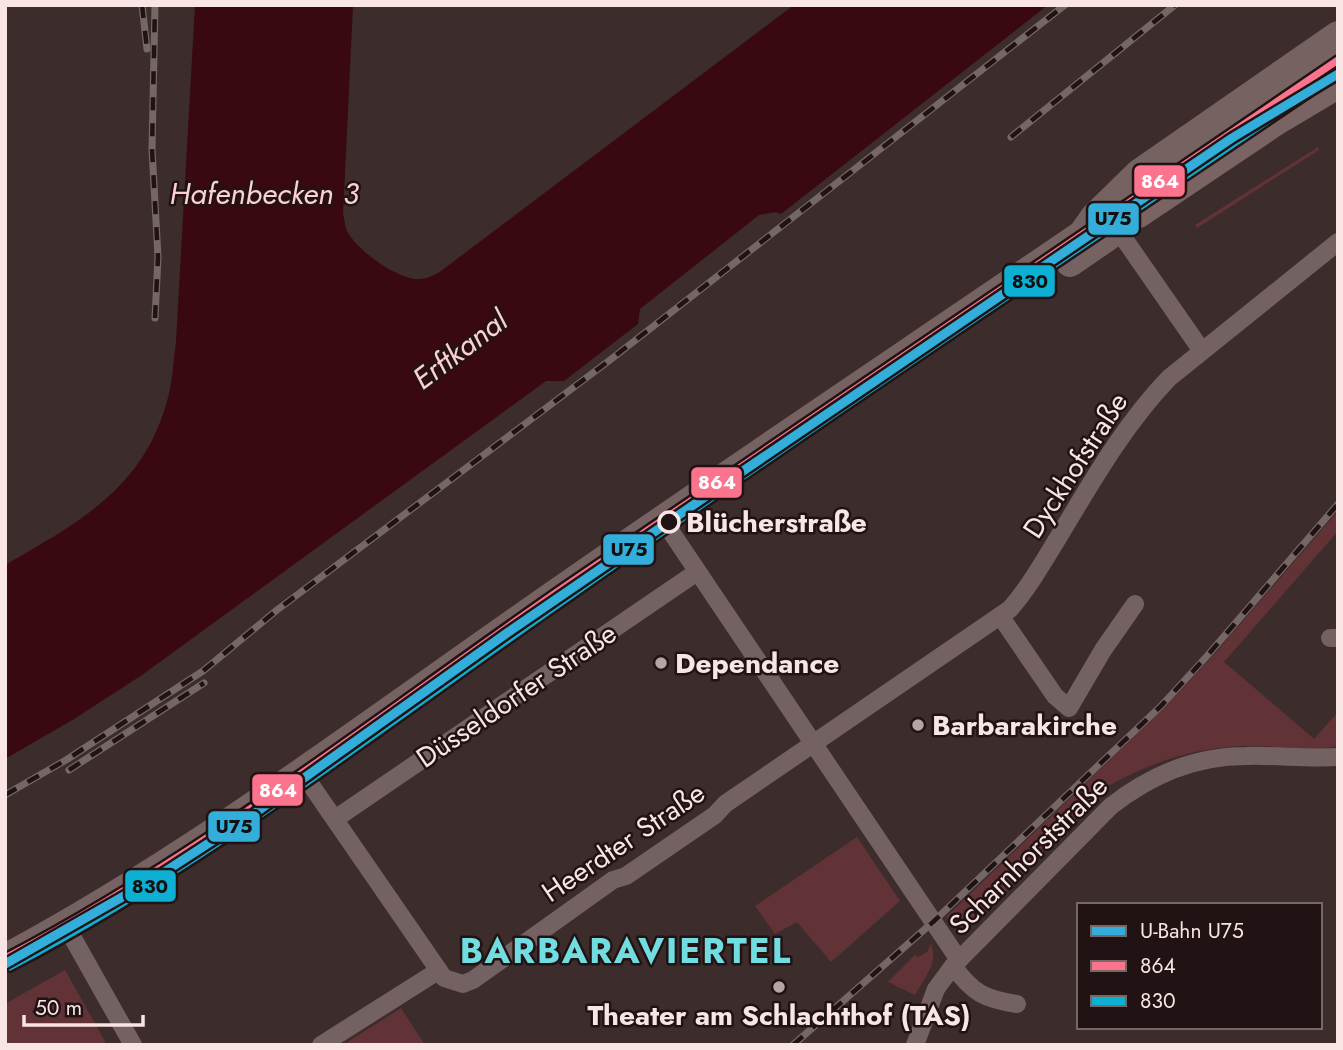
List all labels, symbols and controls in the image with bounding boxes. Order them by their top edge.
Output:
line badge: 864 [1133,164,1186,198]
text: 864 [1141,168,1179,195]
water label: Hafenbecken 3 [169,172,360,215]
line badge: U75 [1087,202,1140,236]
text: U75 [1094,205,1132,232]
line badge: 830 [1003,264,1056,298]
text: 830 [1012,268,1048,295]
water label: Erftkanal [403,299,517,400]
street label: Dyckhofstraße [1013,384,1138,546]
line badge: 864 [690,466,743,499]
text: 864 [698,469,736,496]
place label: Blücherstraße [686,502,867,543]
marker: Blücherstraße [658,511,680,533]
line badge: U75 [602,533,655,566]
text: U75 [610,536,648,563]
street label: Düsseldorfer Straße [408,613,625,778]
place label: Dependance [675,643,839,684]
marker: Dependance [653,655,669,671]
place label: Barbarakirche [932,705,1117,746]
marker: Barbarakirche [910,717,926,733]
street label: Scharnhorststraße [940,767,1117,944]
line badge: 864 [251,773,304,807]
street label: Heerdter Straße [533,773,713,912]
text: 864 [259,777,297,804]
line badge: U75 [207,810,261,843]
text: U75 [215,813,253,840]
line badge: 830 [124,869,177,903]
text: 830 [132,873,168,900]
legend [1077,903,1322,1029]
text: U-Bahn U75 [1140,916,1244,946]
district label: BARBARAVIERTEL [460,926,792,976]
text: 864 [1140,951,1176,981]
marker: Theater am Schlachthof (TAS) [771,979,787,995]
scale bar [24,984,144,1028]
text: 830 [1140,986,1176,1016]
text: 50 m [35,993,82,1023]
place label: Theater am Schlachthof (TAS) [587,995,971,1036]

